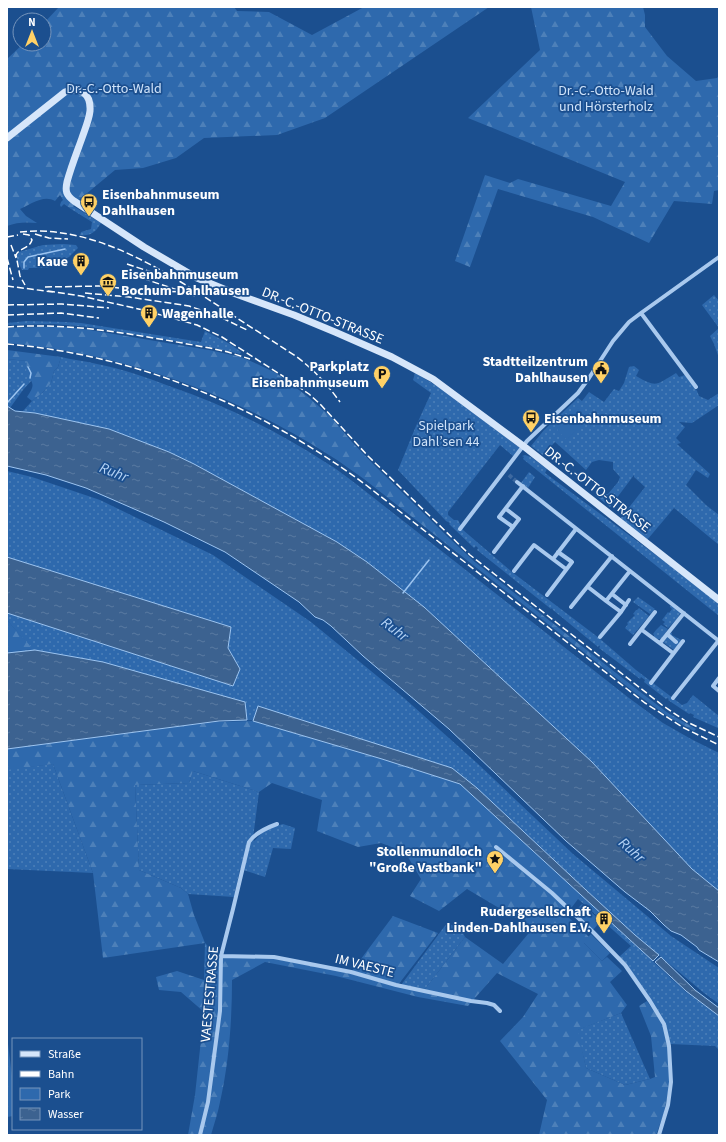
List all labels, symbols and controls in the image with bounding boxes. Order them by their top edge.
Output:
north arrow [12,12,52,52]
text: N [28,15,36,30]
park label: Dr.-C.-Otto-Wald [66,79,162,99]
park label: Dr.-C.-Otto-Wald und Hörsterholz [558,81,654,117]
place label: Eisenbahnmuseum Dahlhausen [102,185,220,221]
bus stop icon: Eisenbahnmuseum Dahlhausen [79,192,99,217]
building icon: Kaue [71,251,91,276]
place label: Kaue [37,252,68,272]
place label: Eisenbahnmuseum Bochum-Dahlhausen [121,265,249,301]
museum icon: Eisenbahnmuseum Bochum-Dahlhausen [98,272,118,297]
street label: DR.-C.-OTTO-STRASSE [259,282,386,349]
building icon: Wagenhalle [139,303,159,328]
place label: Wagenhalle [162,304,234,324]
place label: Stadtteilzentrum Dahlhausen [482,352,588,388]
place label: Parkplatz Eisenbahnmuseum [251,357,370,393]
public building icon: Stadtteilzentrum Dahlhausen [591,359,611,384]
parking icon: Parkplatz Eisenbahnmuseum [372,364,392,389]
bus stop icon: Eisenbahnmuseum [521,408,541,433]
place label: Eisenbahnmuseum [544,409,662,429]
park label: Spielpark Dahl’sen 44 [412,416,480,452]
street label: DR.-C.-OTTO-STRASSE [540,442,655,538]
water label: Ruhr [96,457,132,488]
water label: Ruhr [377,612,413,647]
water label: Ruhr [614,833,650,868]
place label: Stollenmundloch "Große Vastbank" [369,842,482,878]
place icon: Stollenmundloch "Große Vastbank" [485,849,505,874]
place label: Rudergesellschaft Linden-Dahlhausen E.V. [446,902,591,938]
building icon: Rudergesellschaft Linden-Dahlhausen E.V. [594,909,614,934]
street label: VAESTESTRASSE [196,945,224,1043]
street label: IM VAESTE [333,949,397,983]
legend [12,1038,142,1130]
text: Straße [48,1046,81,1063]
text: Bahn [48,1066,74,1083]
text: Park [48,1086,70,1103]
text: Wasser [48,1106,84,1123]

